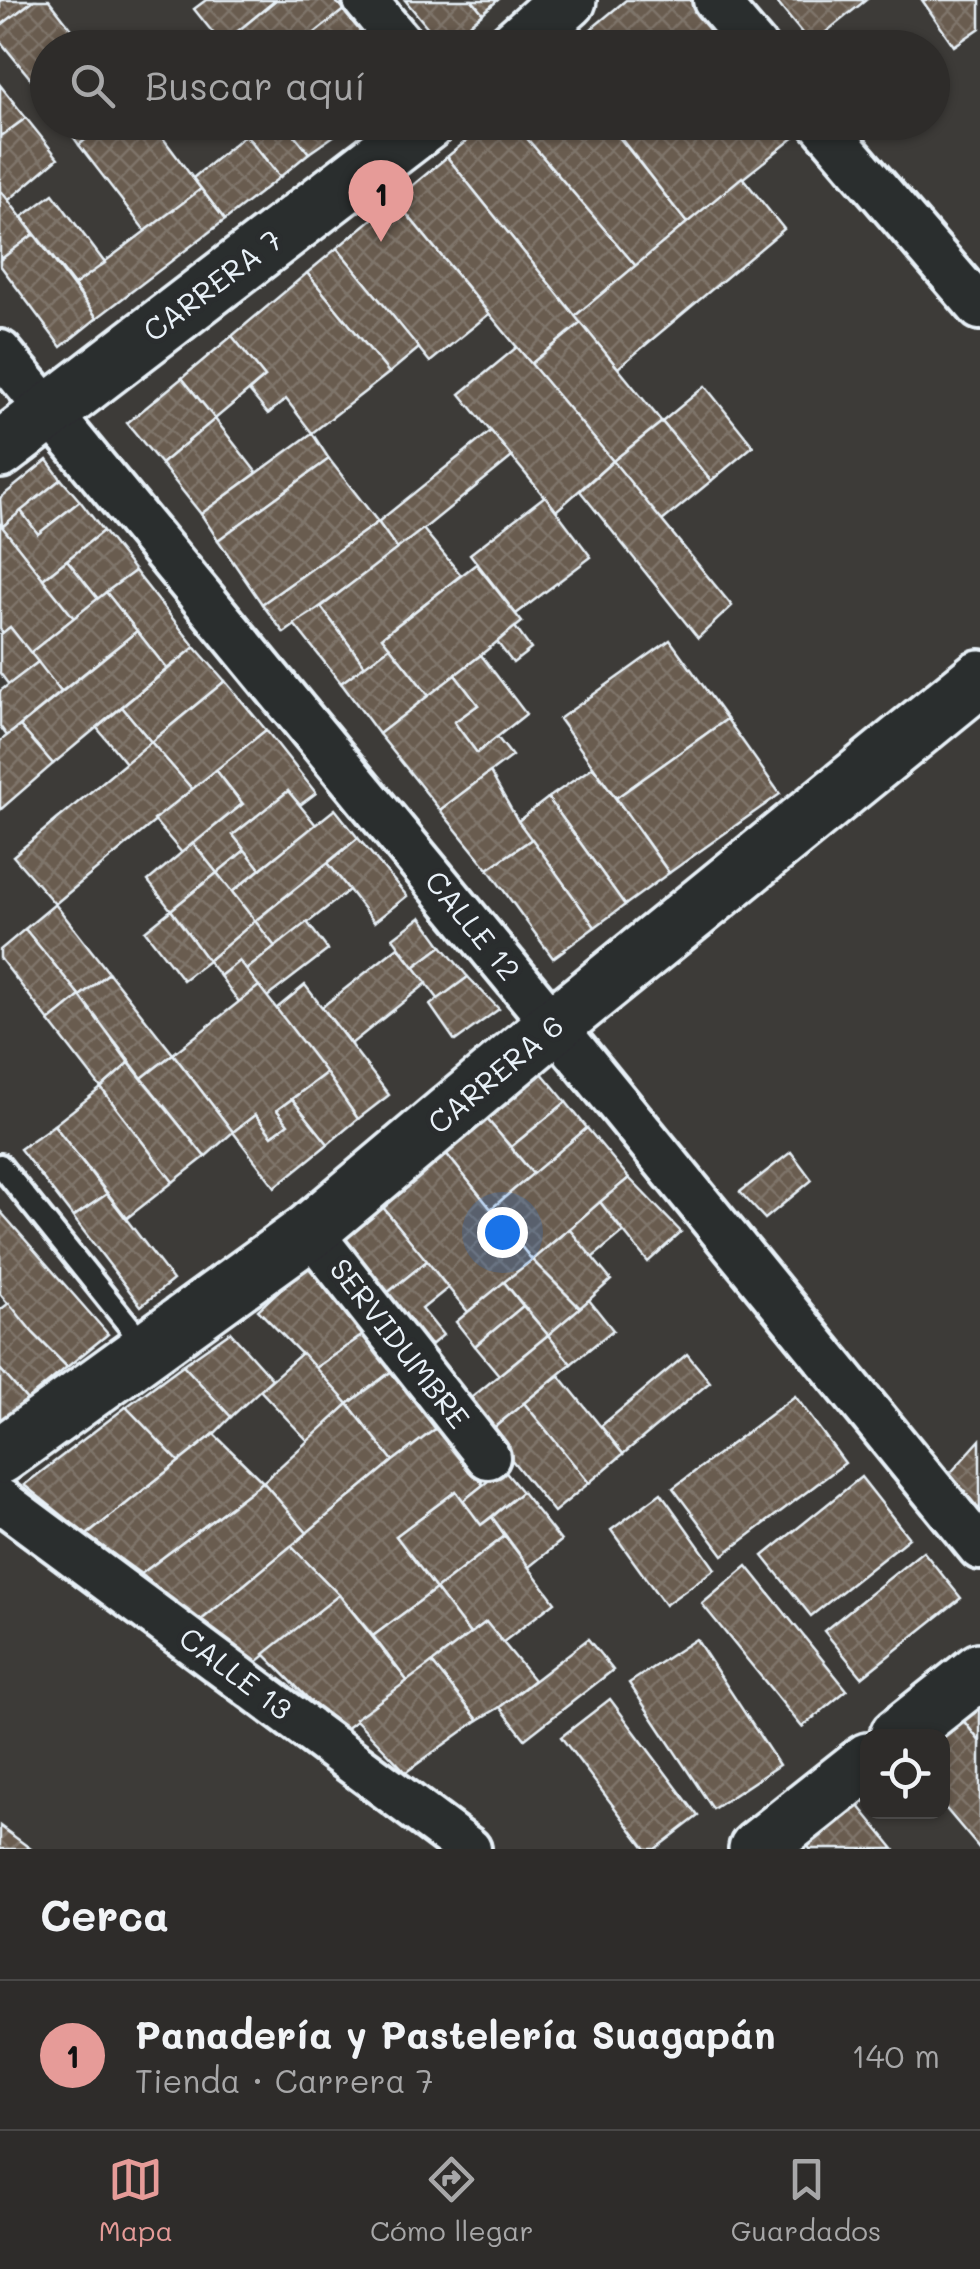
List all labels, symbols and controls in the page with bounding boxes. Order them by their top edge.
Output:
search box [30,30,950,140]
icon: search [65,58,120,113]
text: Buscar aquí [145,60,366,110]
pin: 1 [348,160,414,242]
street label: CARRERA 7 [134,219,289,350]
street label: CALLE 12 [417,861,530,988]
street label: CARRERA 6 [418,1005,571,1142]
your location [477,1207,528,1258]
street label: SERVIDUMBRE [322,1250,480,1436]
street label: CALLE 13 [172,1617,301,1728]
map controls [860,1729,950,1819]
button: locate [860,1729,950,1819]
text: Cerca [40,1887,169,1942]
text: Panadería y Pastelería Suagapán [135,2009,775,2059]
text: 1 [65,2034,80,2076]
text: 140 m [851,2034,940,2076]
text: Tienda · Carrera 7 [135,2059,434,2101]
tab: Mapa [99,2152,173,2248]
tab: Cómo llegar [370,2152,534,2248]
tab: Guardados [731,2152,881,2248]

